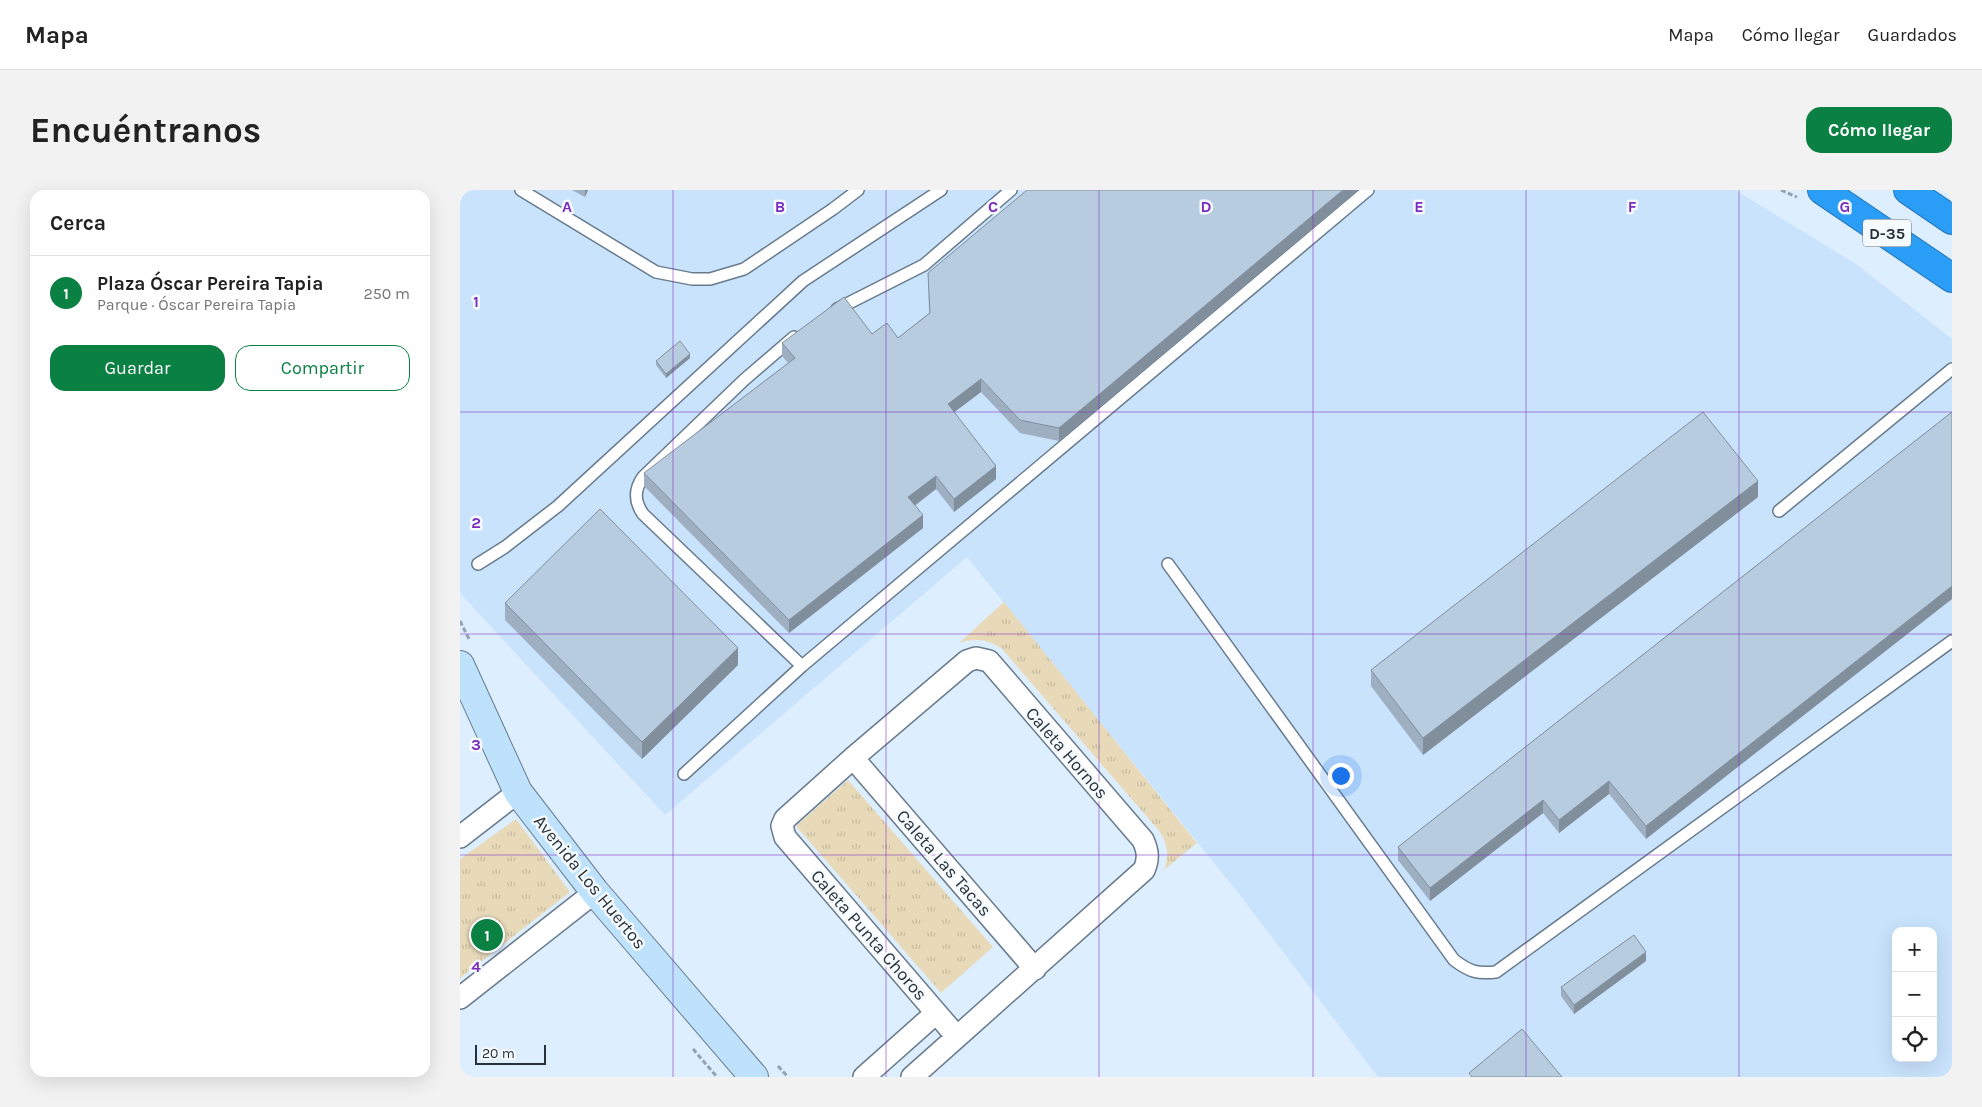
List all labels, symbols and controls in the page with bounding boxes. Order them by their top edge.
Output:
text: Mapa [25,21,89,49]
text: Mapa [1668,24,1714,46]
text: Cómo llegar [1742,24,1840,46]
text: Guardados [1868,24,1957,46]
button: Cómo llegar [1806,107,1952,153]
text: Encuéntranos [30,110,261,151]
text: A [562,197,572,216]
text: B [775,197,785,216]
text: C [988,197,998,216]
text: D [1201,197,1212,216]
text: E [1414,197,1424,216]
text: F [1628,197,1637,216]
text: G [1840,197,1850,216]
text: Cerca [50,211,106,235]
road number: D-35 [1863,219,1911,246]
text: Plaza Óscar Pereira Tapia [97,273,323,295]
text: 1 [63,284,69,303]
text: 250 m [363,284,410,303]
text: 1 [473,292,479,311]
text: Parque · Óscar Pereira Tapia [97,295,296,314]
button: Guardar [50,345,225,391]
button: Compartir [235,345,410,391]
text: 2 [471,513,481,532]
street label: Caleta Hornos [1021,702,1113,804]
text: 3 [471,735,481,754]
your location [1328,763,1354,789]
street label: Caleta Las Tacas [892,805,996,921]
street label: Avenida Los Huertos [529,811,651,953]
street label: Caleta Punta Choros [806,865,932,1005]
pin: 1 [471,916,503,954]
map controls [1892,927,1937,1062]
button: + [1892,927,1937,972]
text: 4 [471,957,481,976]
button: − [1892,972,1937,1017]
button: locate [1892,1017,1937,1062]
scale bar [475,1042,546,1065]
text: 20 m [482,1045,515,1062]

